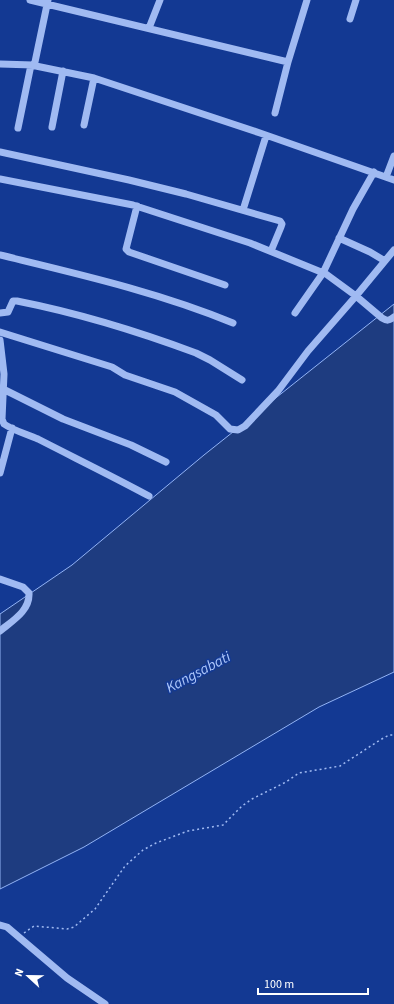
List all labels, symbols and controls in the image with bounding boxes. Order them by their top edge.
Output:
water label: Kangsabati [162,646,235,698]
north arrow [8,956,48,996]
text: N [11,966,28,979]
scale bar [258,970,368,996]
text: 100 m [264,976,294,993]

